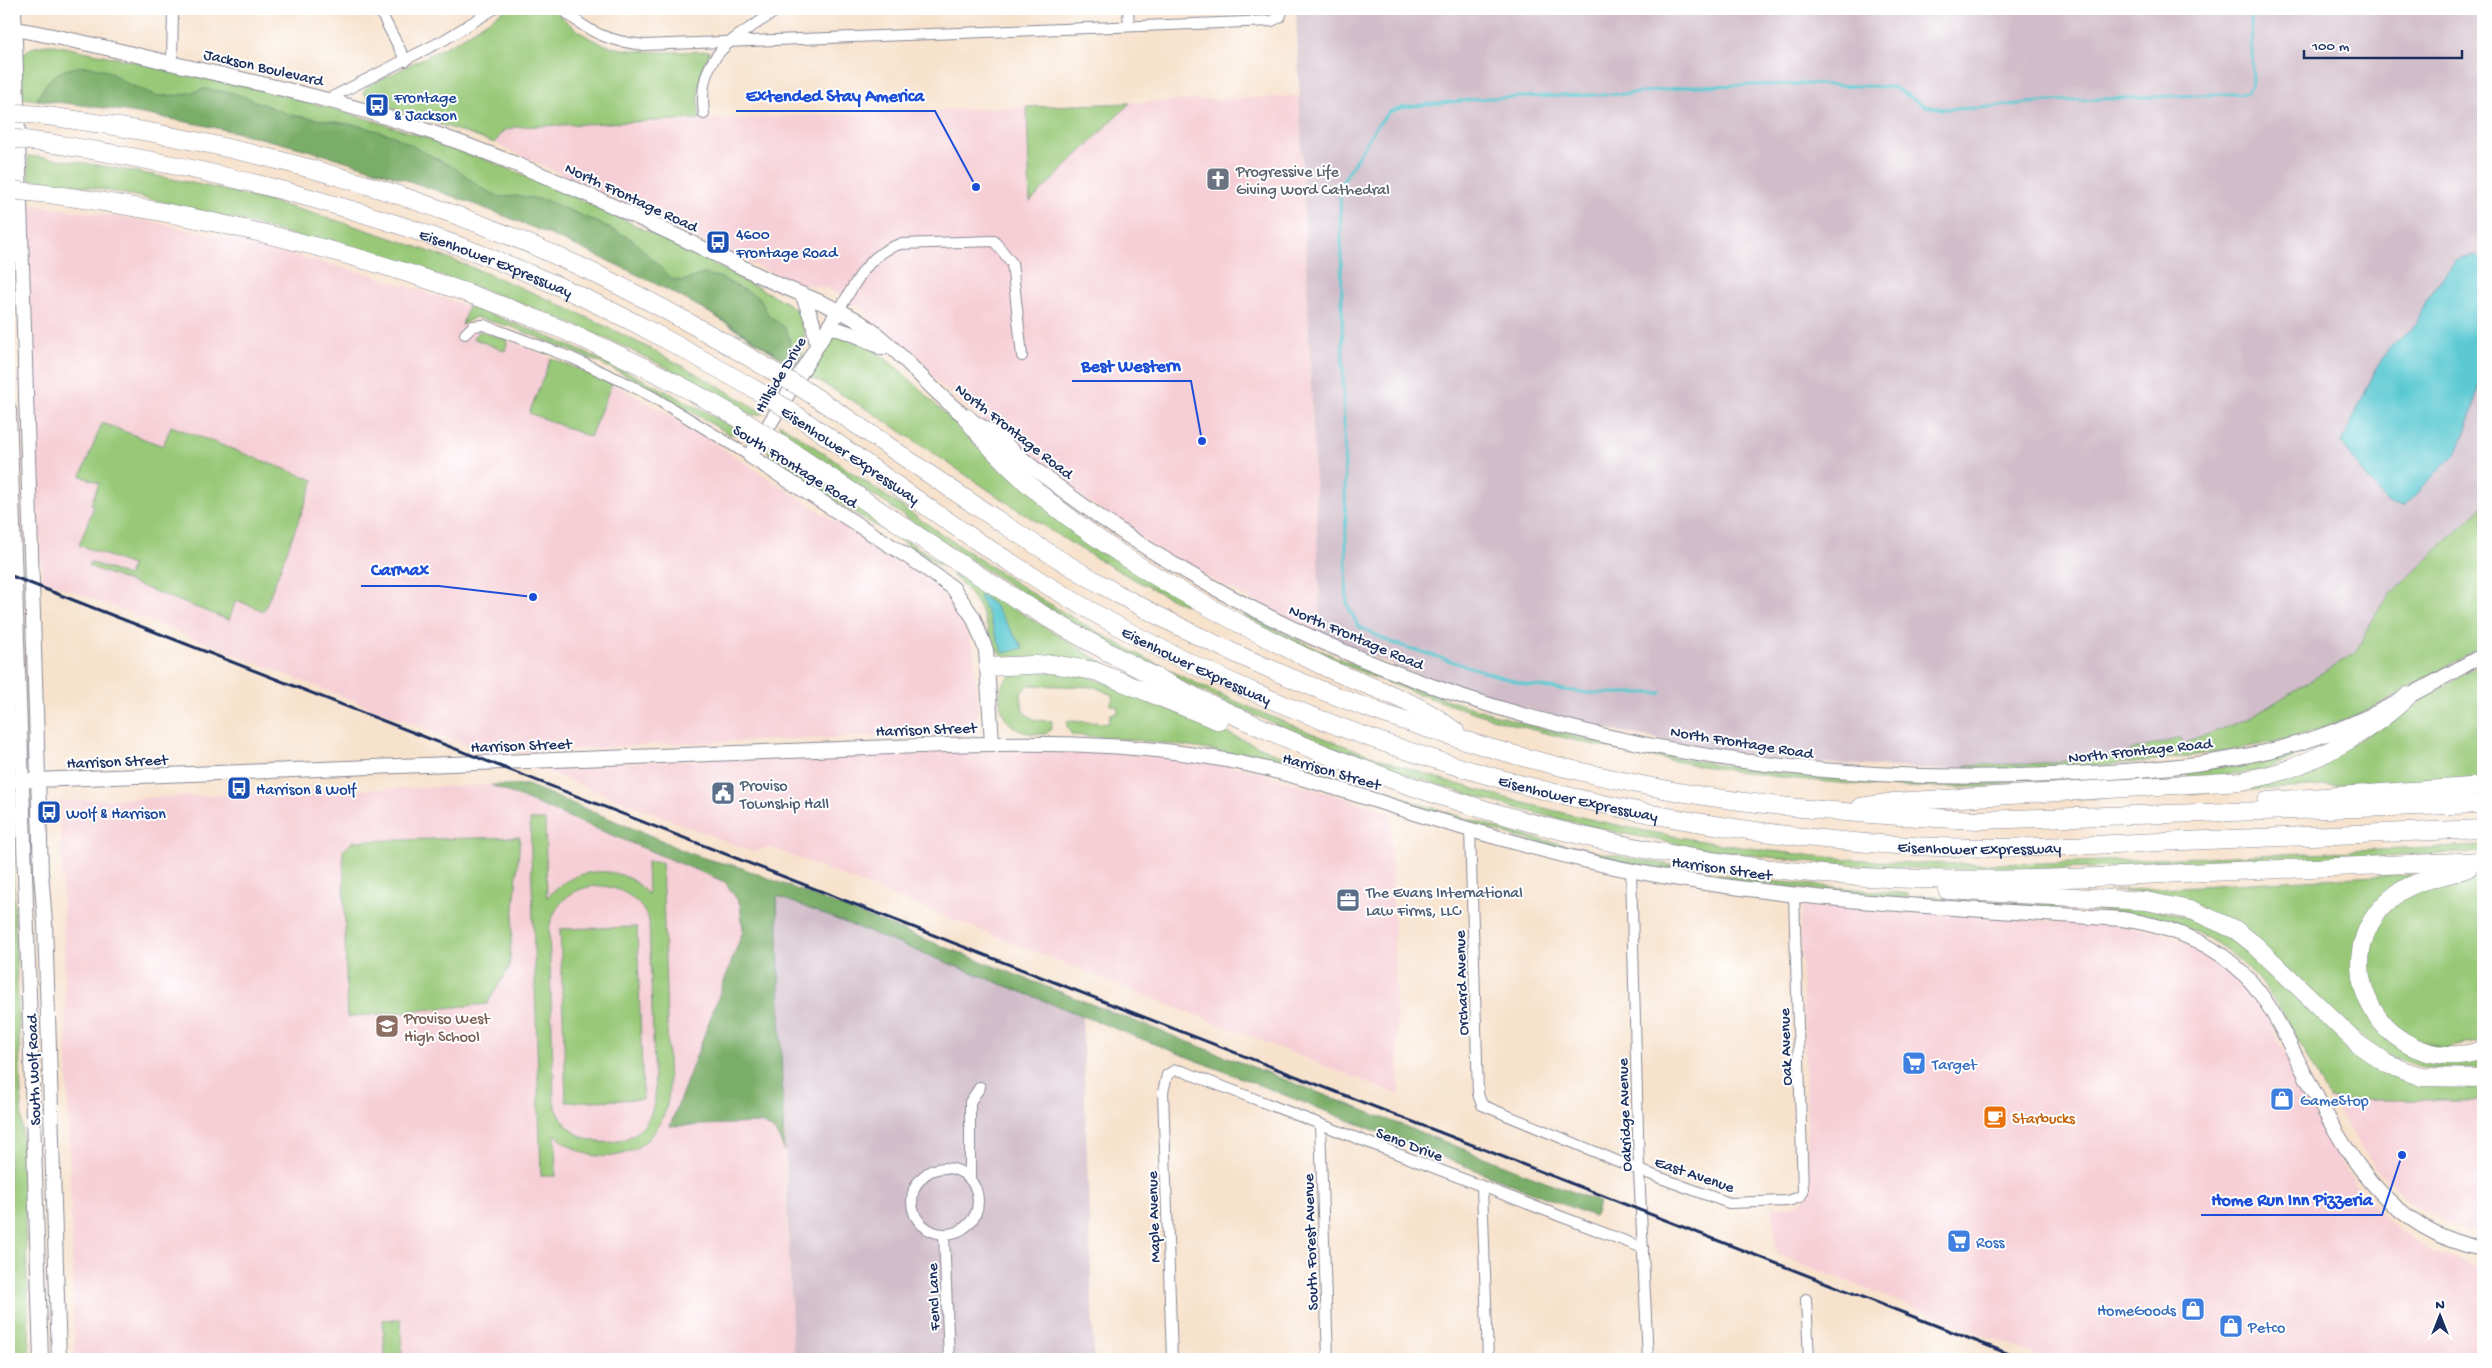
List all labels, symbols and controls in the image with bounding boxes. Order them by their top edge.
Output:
scale bar [2304,28,2462,60]
text: 100 m [2311,38,2350,56]
street label: Jackson Boulevard [202,46,326,93]
callout: Extended Stay America [736,78,935,111]
text: Extended Stay America [746,87,925,108]
place label: Frontage & Jackson [393,90,457,127]
bus stop icon: Frontage & Jackson [364,92,390,118]
street label: North Frontage Road [561,160,702,239]
place label: Progressive Life Giving Word Cathedral [1235,164,1390,201]
church icon: Progressive Life Giving Word Cathedral [1205,166,1231,192]
street label: Eisenhower Expressway [416,226,575,304]
place label: 4600 Frontage Road [735,227,839,264]
bus stop icon: 4600 Frontage Road [705,229,731,255]
street label: Hillside Drive [752,334,812,417]
callout: Best Western [1072,348,1191,381]
text: Best Western [1080,357,1181,378]
street label: North Frontage Road [950,381,1077,486]
street label: Eisenhower Expressway [776,403,922,511]
street label: South Frontage Road [728,422,861,515]
callout: CarMax [361,553,439,586]
text: CarMax [370,561,430,582]
street label: North Frontage Road [1285,602,1427,677]
street label: Eisenhower Expressway [1117,624,1273,711]
street label: Harrison Street [875,720,978,743]
street label: North Frontage Road [1669,724,1816,765]
street label: North Frontage Road [2067,735,2215,769]
street label: Harrison Street [470,736,573,759]
street label: Harrison Street [1280,750,1384,797]
street label: Harrison Street [66,752,169,775]
street label: Eisenhower Expressway [1496,773,1659,828]
bus stop icon: Harrison & Wolf [226,775,252,801]
place label: Proviso Township Hall [739,778,829,815]
public building icon: Proviso Township Hall [710,780,736,806]
place label: Harrison & Wolf [256,782,357,801]
bus stop icon: Wolf & Harrison [36,799,62,825]
place label: Wolf & Harrison [66,806,166,825]
street label: Eisenhower Expressway [1897,839,2062,861]
street label: Harrison Street [1670,854,1774,887]
place label: The Evans International Law Firms, LLC [1365,885,1523,922]
office icon: The Evans International Law Firms, LLC [1335,887,1361,913]
street label: Orchard Avenue [1452,929,1475,1036]
street label: Oak Avenue [1777,1007,1798,1086]
place label: Proviso West High School [403,1011,491,1048]
street label: South Wolf Road [24,1012,47,1126]
school or university icon: Proviso West High School [374,1013,400,1039]
supermarket icon: Target [1901,1050,1927,1076]
street label: Oakridge Avenue [1615,1057,1638,1172]
place label: Target [1931,1057,1978,1076]
shop icon: GameStop [2269,1086,2295,1112]
place label: GameStop [2300,1093,2369,1112]
cafe icon: Starbucks [1982,1104,2008,1130]
place label: Starbucks [2012,1111,2076,1130]
street label: Seno Drive [1373,1125,1446,1168]
street label: East Avenue [1651,1154,1737,1199]
street label: Maple Avenue [1144,1170,1167,1263]
street label: South Forest Avenue [1301,1172,1324,1311]
callout: Home Run Inn Pizzeria [2201,1182,2382,1215]
text: Home Run Inn Pizzeria [2211,1191,2374,1212]
supermarket icon: Ross [1946,1228,1972,1254]
place label: Ross [1976,1235,2006,1254]
street label: Fencl Lane [925,1262,946,1332]
north arrow [2414,1290,2464,1340]
shop icon: HomeGoods [2180,1296,2206,1322]
text: N [2435,1297,2445,1314]
place label: HomeGoods [2097,1303,2177,1322]
shop icon: Petco [2218,1313,2244,1339]
place label: Petco [2247,1320,2285,1339]

